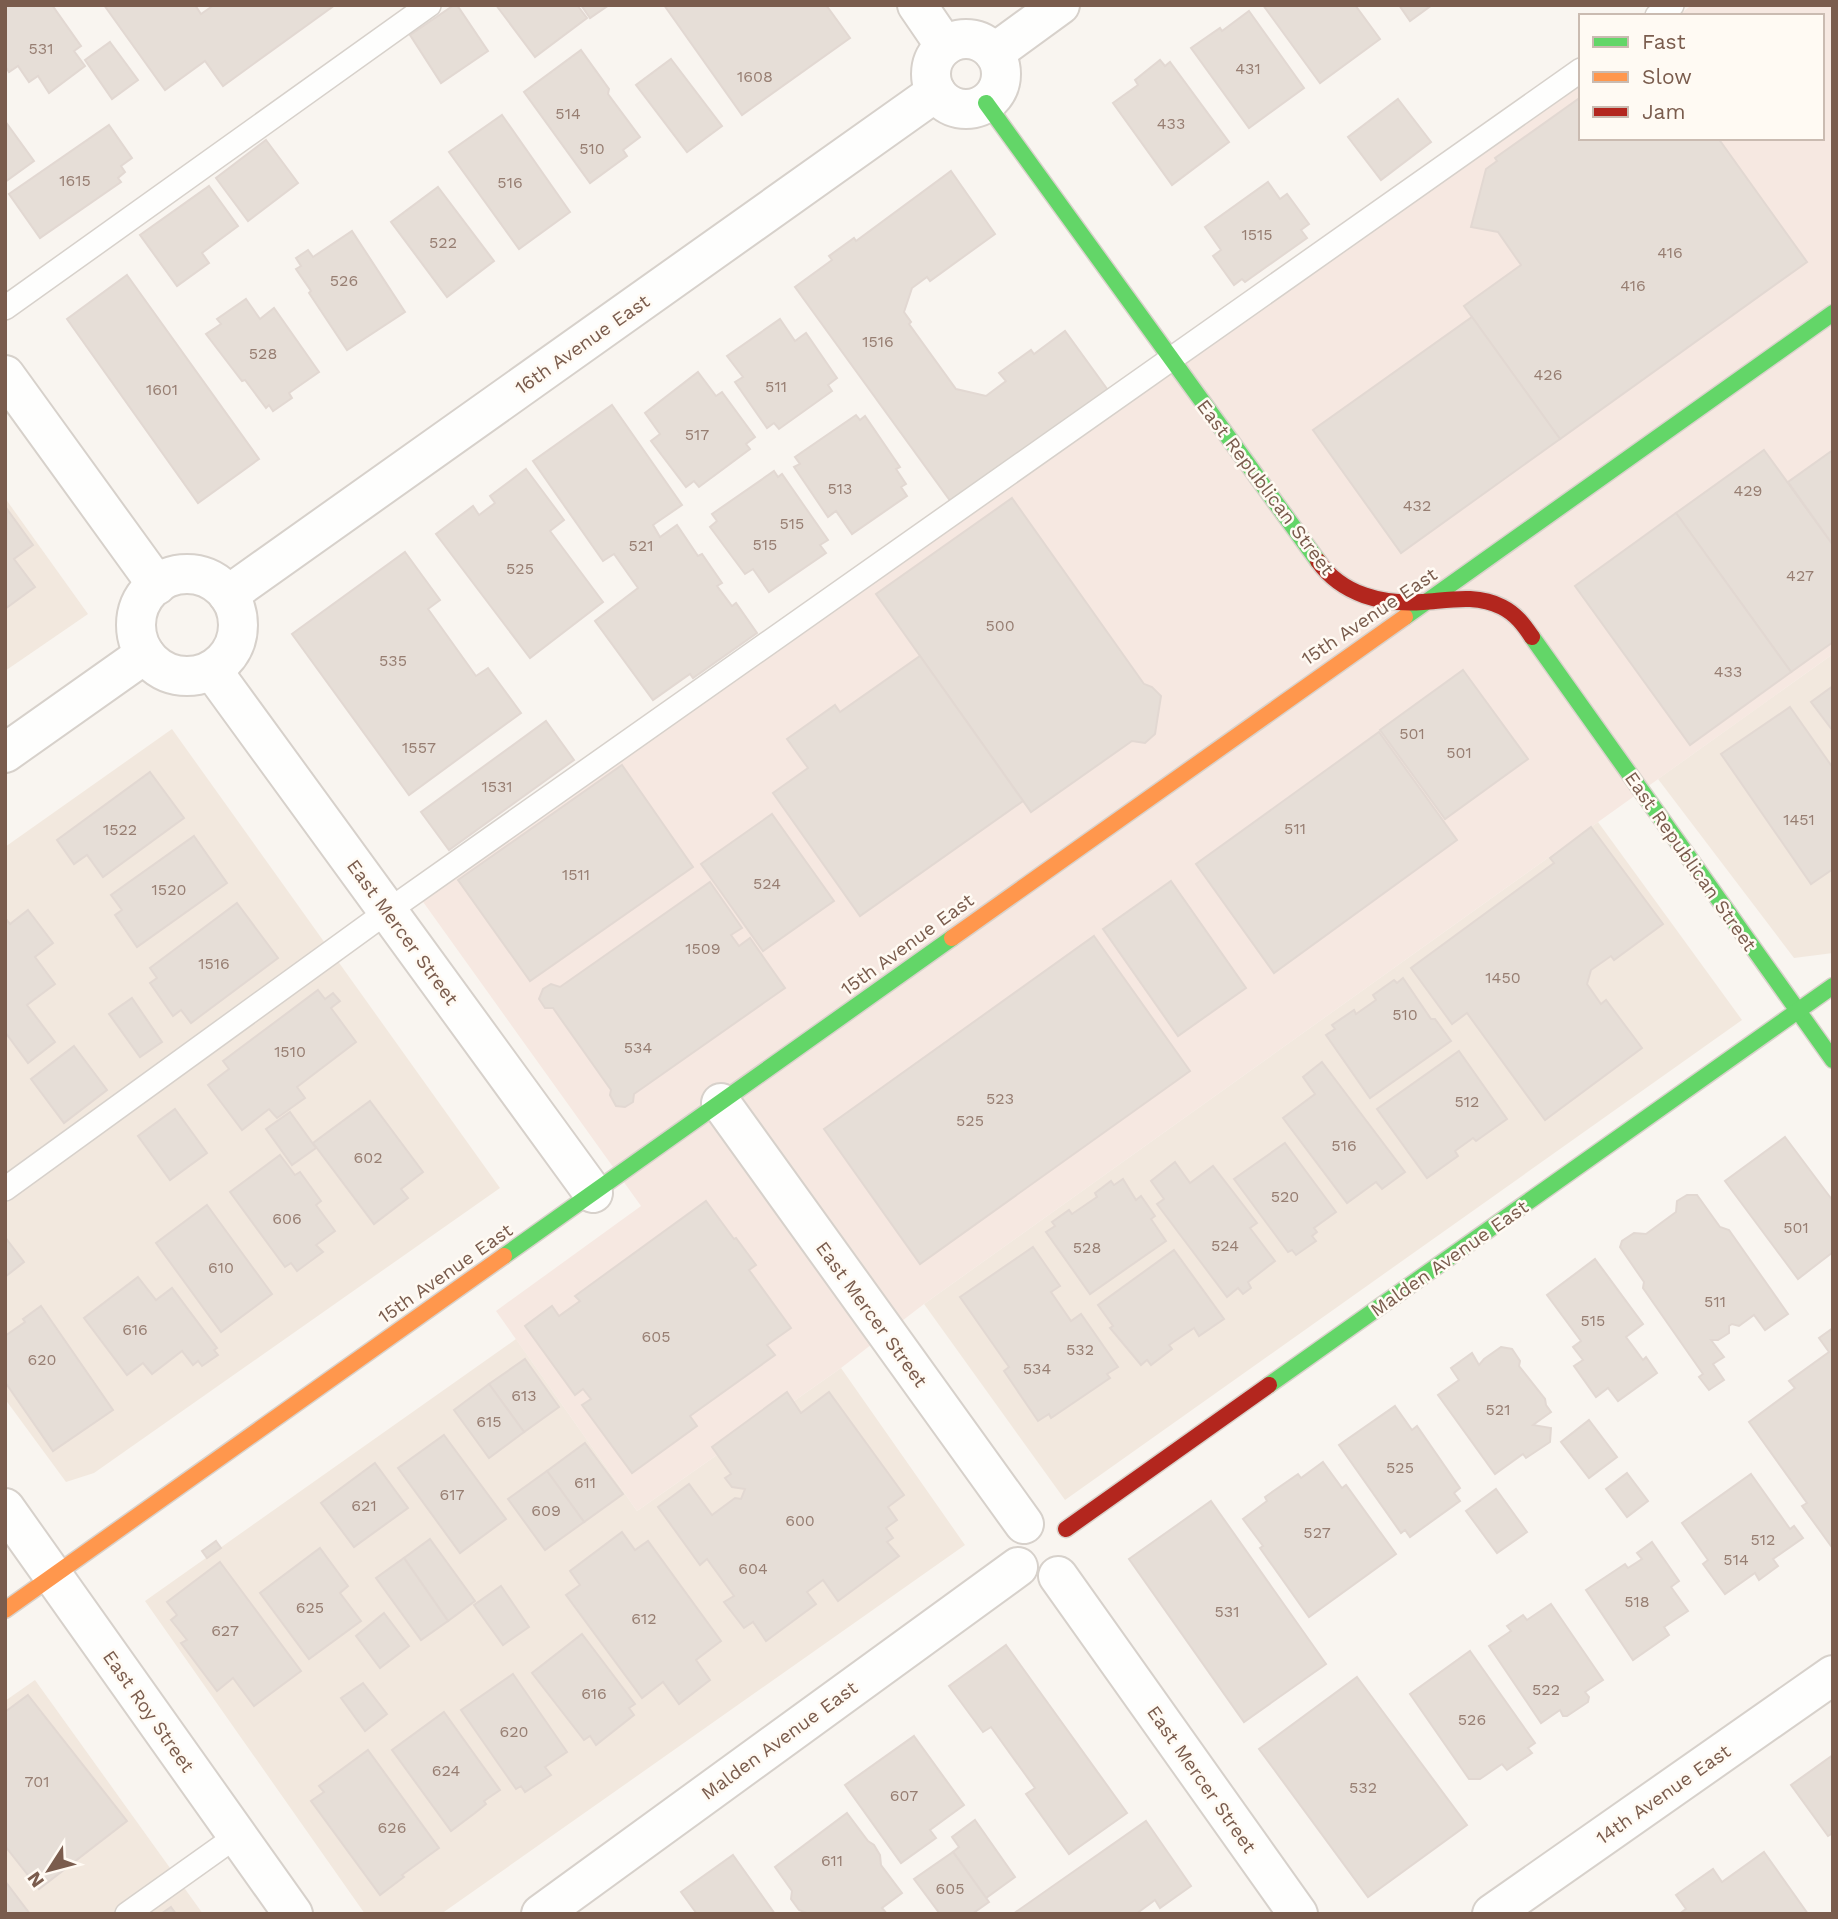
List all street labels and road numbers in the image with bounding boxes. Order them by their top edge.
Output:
street label: 16th Avenue East [511,289,654,399]
street label: East Republican Street [1192,395,1339,580]
street label: 15th Avenue East [1297,563,1441,670]
street label: East Republican Street [1620,767,1761,955]
street label: East Mercer Street [342,855,463,1010]
street label: 15th Avenue East [836,889,978,1000]
street label: Malden Avenue East [1366,1195,1533,1322]
street label: 15th Avenue East [374,1219,517,1328]
street label: East Mercer Street [811,1237,932,1392]
street label: East Roy Street [98,1646,199,1777]
street label: Malden Avenue East [697,1676,862,1805]
street label: East Mercer Street [1142,1701,1261,1857]
street label: 14th Avenue East [1592,1739,1735,1849]

